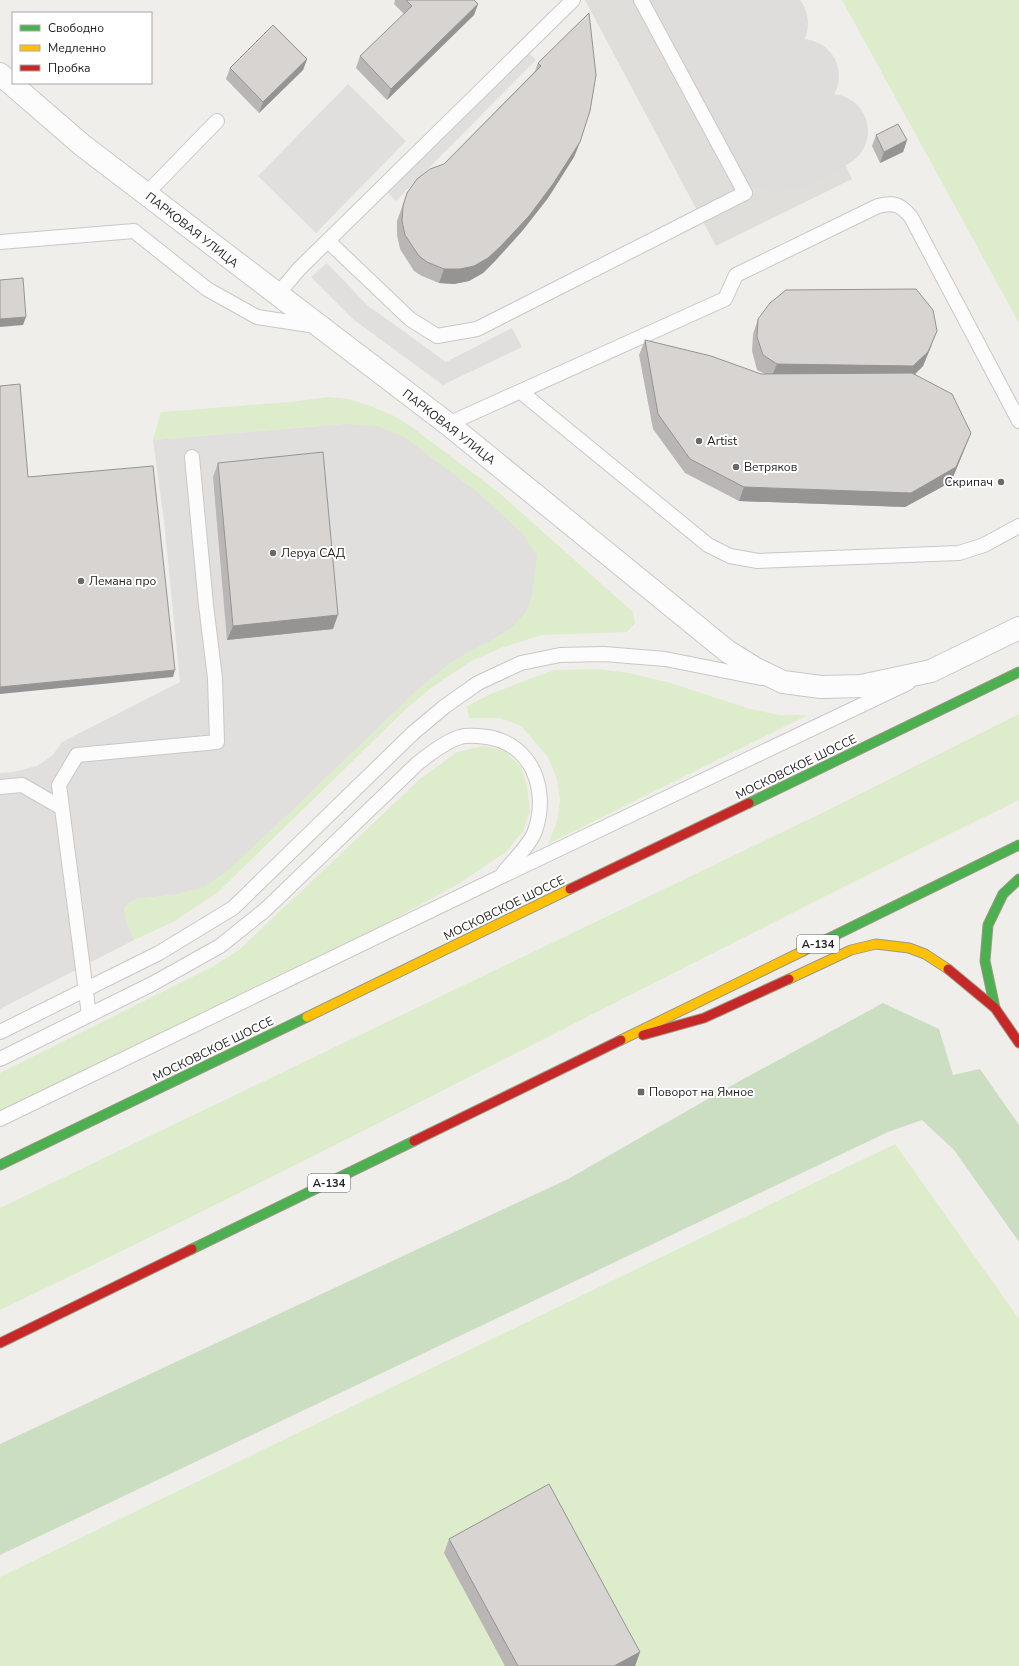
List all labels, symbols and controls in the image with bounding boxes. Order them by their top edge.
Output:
legend [12,12,152,84]
text: Свободно [48,20,104,36]
text: Медленно [48,40,106,56]
text: Пробка [48,60,91,76]
street label: ПАРКОВАЯ УЛИЦА [142,189,242,271]
street label: ПАРКОВАЯ УЛИЦА [399,386,499,468]
place label: Artist [707,433,738,449]
marker: Artist [694,436,704,446]
place label: Ветряков [744,459,798,475]
marker: Ветряков [731,462,741,472]
place label: Скрипач [944,474,993,490]
marker: Скрипач [996,477,1006,487]
place label: Леруа САД [281,545,346,561]
marker: Леруа САД [268,548,278,558]
place label: Лемана про [89,573,156,589]
marker: Лемана про [76,576,86,586]
street label: МОСКОВСКОЕ ШОССЕ [733,731,859,803]
street label: МОСКОВСКОЕ ШОССЕ [441,872,567,944]
road number: А-134 [797,935,839,953]
street label: МОСКОВСКОЕ ШОССЕ [150,1013,276,1085]
place label: Поворот на Ямное [649,1084,753,1100]
marker: Поворот на Ямное [636,1087,646,1097]
road number: А-134 [308,1174,350,1192]

